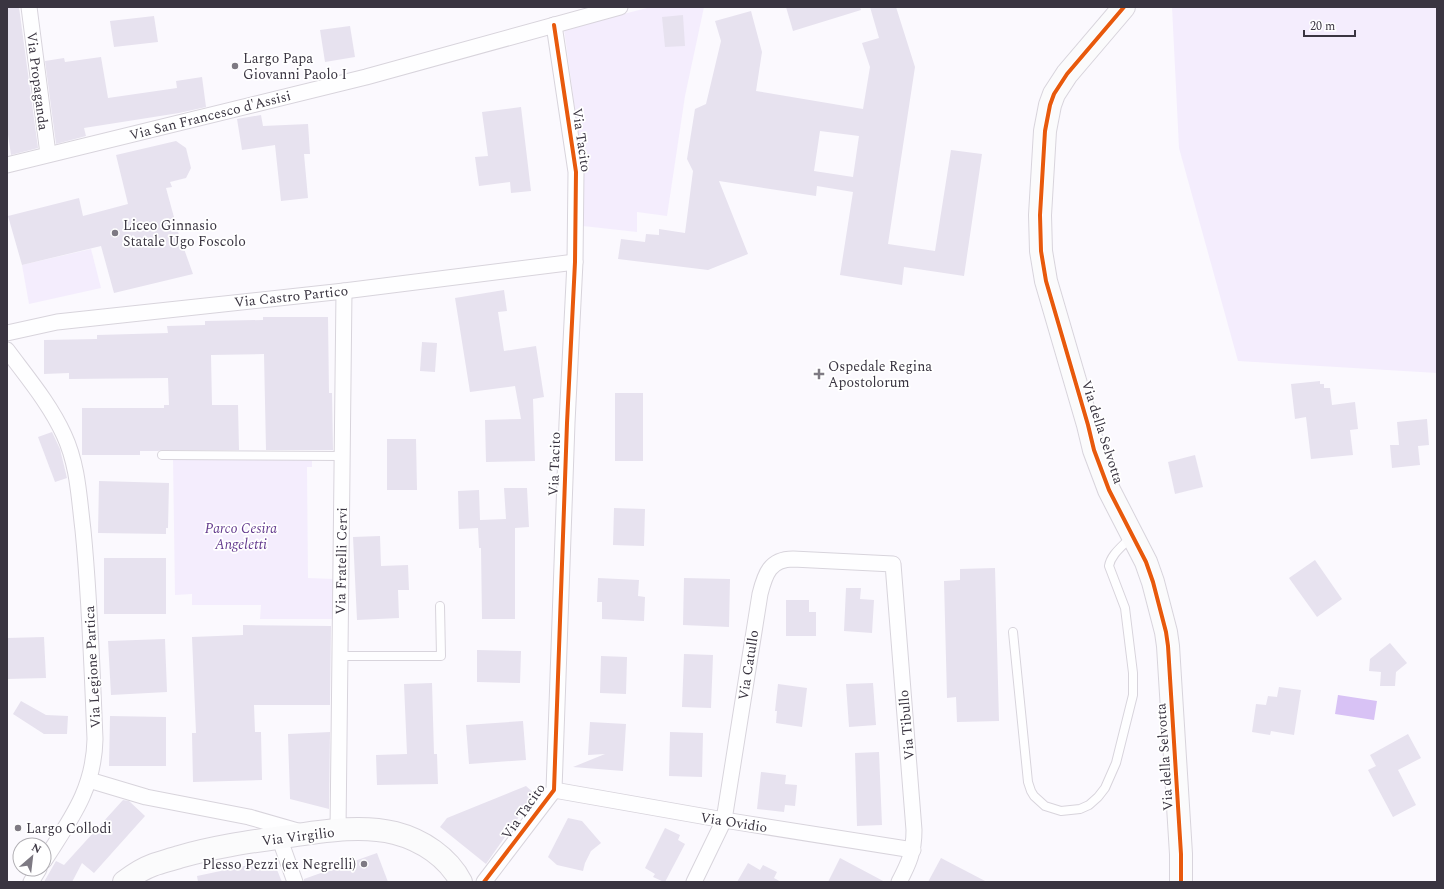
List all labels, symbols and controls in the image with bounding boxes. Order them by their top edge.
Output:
scale bar [1304,12,1355,38]
text: 20 m [1310,17,1335,36]
street label: Via Propaganda [21,31,54,132]
place label: Largo Papa Giovanni Paolo I [243,48,347,85]
marker: Largo Papa Giovanni Paolo I [230,61,240,71]
street label: Via San Francesco d'Assisi [127,85,293,146]
street label: Via Tacito [567,107,596,173]
place label: Liceo Ginnasio Statale Ugo Foscolo [123,215,246,252]
marker: Liceo Ginnasio Statale Ugo Foscolo [110,228,120,238]
street label: Via Castro Partico [233,280,349,313]
place label: Ospedale Regina Apostolorum [828,356,932,393]
marker: Ospedale Regina Apostolorum [813,368,825,380]
street label: Via della Selvotta [1076,378,1129,487]
street label: Via Tacito [543,431,566,497]
street label: Via Fratelli Cervi [330,507,353,615]
park label: Parco Cesira Angeletti [205,518,277,555]
street label: Via Legione Partica [79,605,106,729]
street label: Via Catullo [733,629,764,702]
street label: Via Tibullo [893,689,920,761]
street label: Via della Selvotta [1150,702,1179,812]
street label: Via Tacito [496,779,550,844]
street label: Via Ovidio [699,807,769,838]
place label: Largo Collodi [26,818,112,839]
street label: Via Virgilio [260,822,336,851]
marker: Largo Collodi [13,823,23,833]
north arrow [12,837,52,877]
text: N [29,839,44,858]
place label: Plesso Pezzi (ex Negrelli) [202,854,356,875]
marker: Plesso Pezzi (ex Negrelli) [359,859,369,869]

